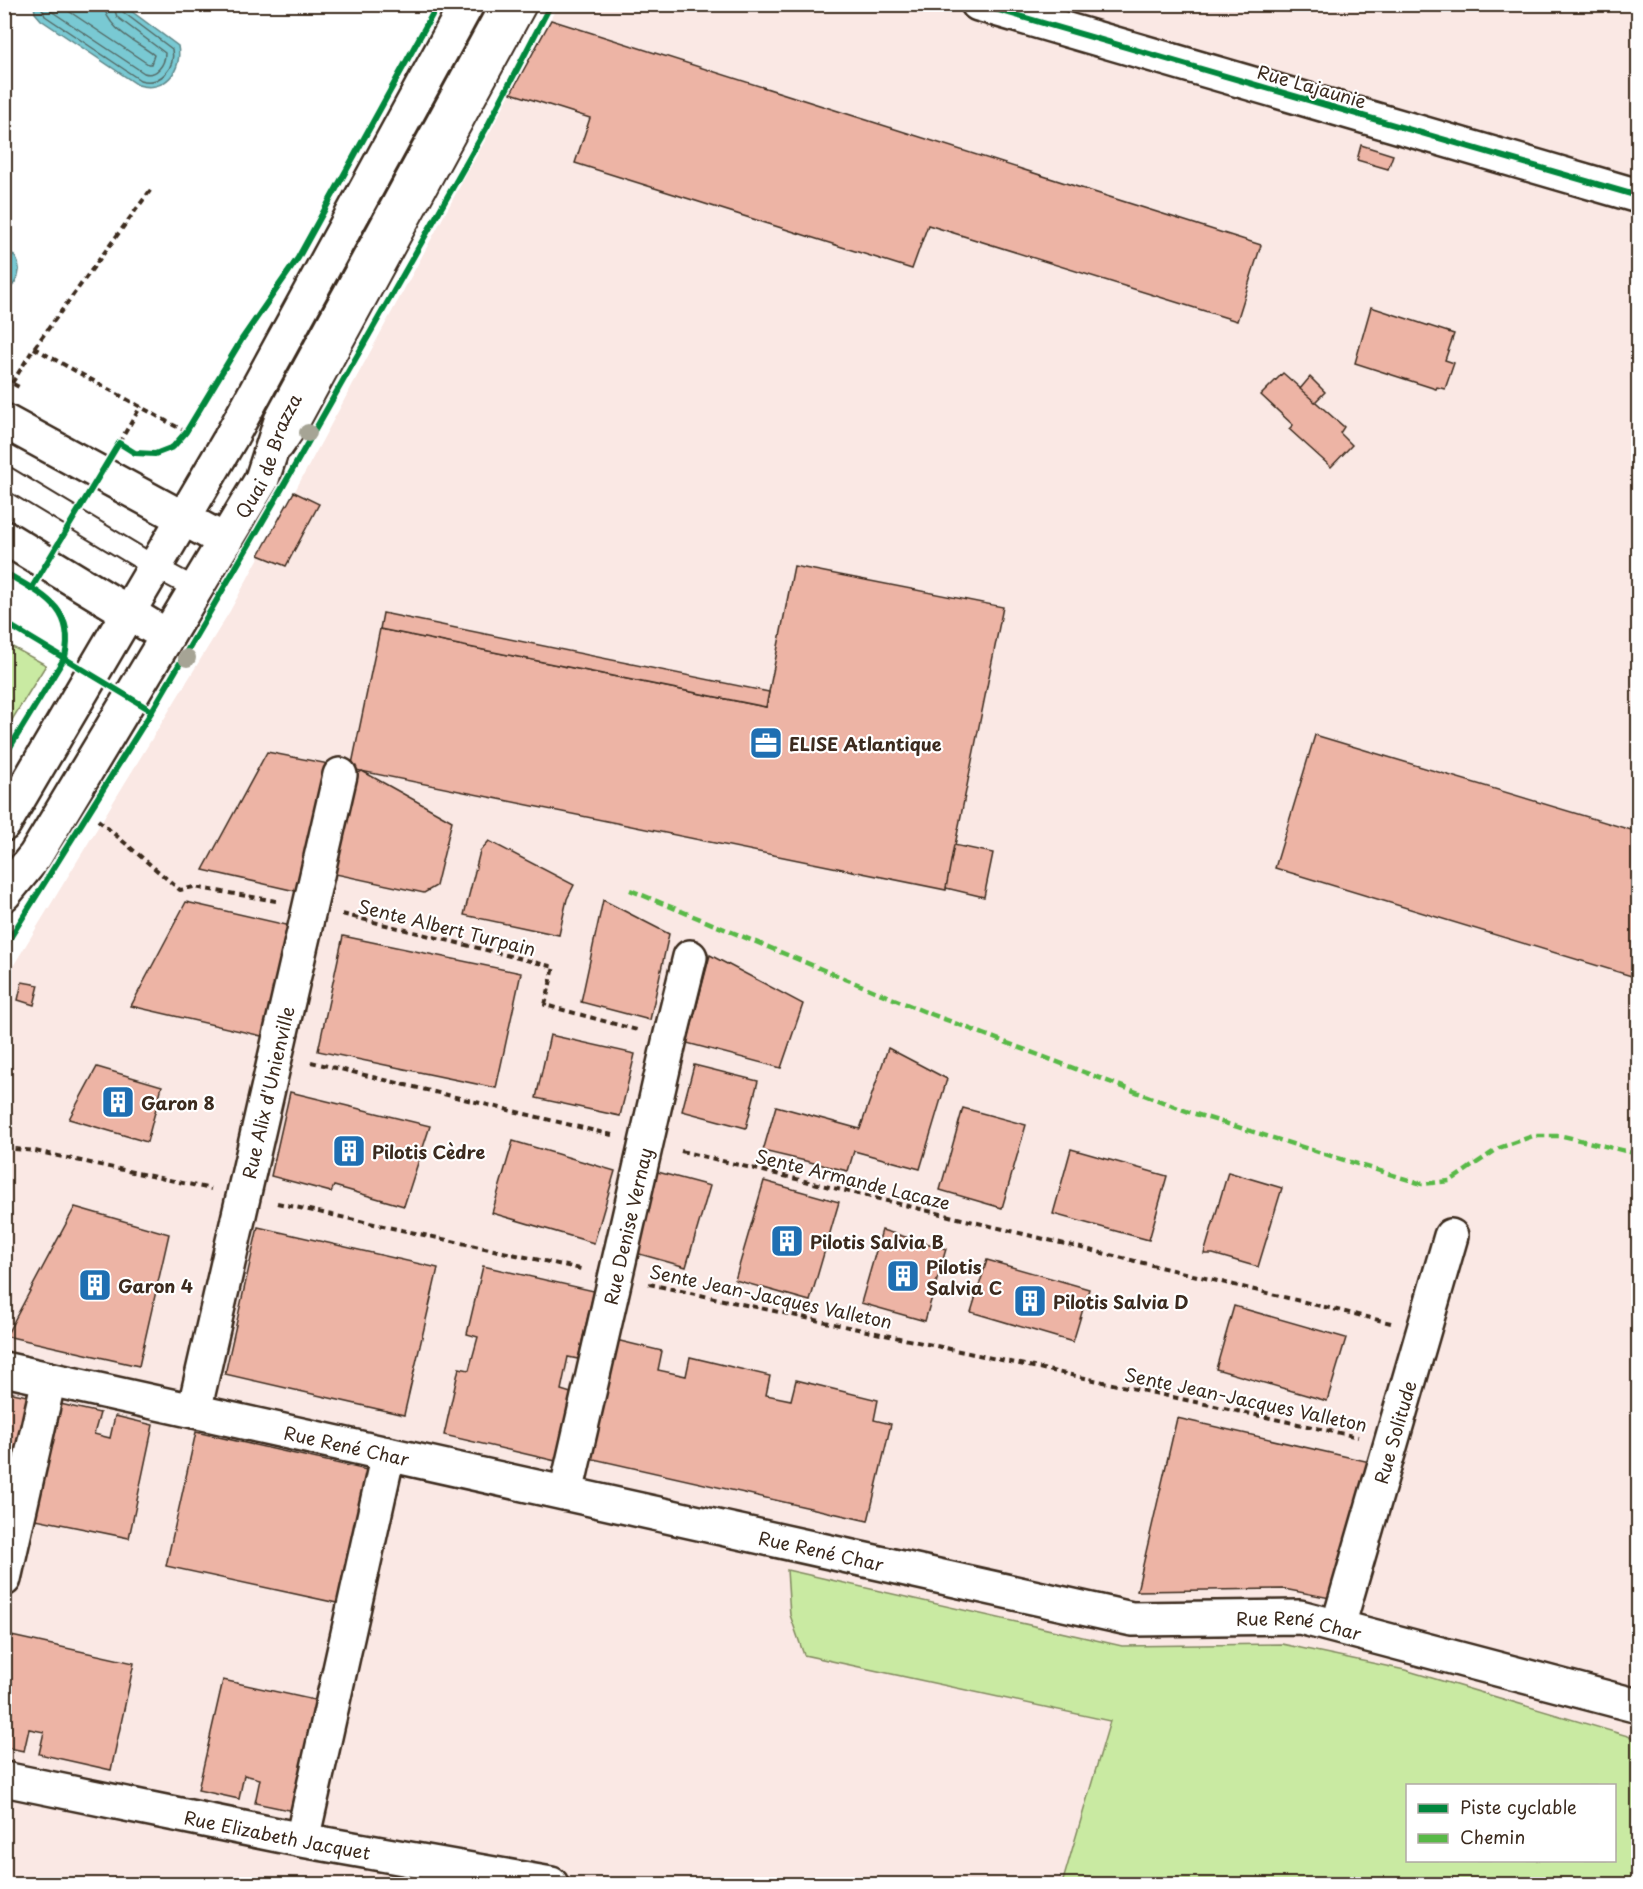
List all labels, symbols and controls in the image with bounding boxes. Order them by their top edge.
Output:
street label: Rue Lajaunie [1254,58,1370,114]
street label: Quai de Brazza [228,388,308,523]
office icon: ELISE Atlantique [748,725,784,761]
place label: ELISE Atlantique [789,730,942,757]
street label: Sente Albert Turpain [355,892,539,962]
street label: Rue Alix d'Unienville [234,1003,300,1181]
building icon: Garon 8 [100,1084,136,1120]
place label: Garon 8 [141,1089,215,1116]
building icon: Pilotis Cèdre [331,1133,367,1169]
place label: Pilotis Cèdre [372,1138,485,1165]
street label: Sente Armande Lacaze [753,1142,953,1216]
street label: Rue Denise Vernay [596,1145,658,1307]
building icon: Pilotis Salvia B [769,1223,805,1259]
place label: Pilotis Salvia B [810,1228,944,1255]
place label: Pilotis Salvia C [926,1253,1002,1301]
street label: Sente Jean-Jacques Valleton [647,1257,895,1335]
building icon: Pilotis Salvia C [885,1258,921,1294]
building icon: Garon 4 [77,1267,113,1303]
place label: Garon 4 [118,1272,193,1299]
building icon: Pilotis Salvia D [1012,1283,1048,1319]
place label: Pilotis Salvia D [1053,1288,1189,1315]
street label: Sente Jean-Jacques Valleton [1122,1360,1370,1438]
street label: Rue Solitude [1366,1377,1422,1487]
street label: Rue René Char [282,1418,413,1472]
street label: Rue René Char [756,1523,887,1577]
street label: Rue René Char [1236,1603,1365,1646]
legend [1406,1784,1616,1862]
text: Piste cyclable [1460,1793,1577,1820]
street label: Rue Elizabeth Jacquet [182,1803,373,1865]
text: Chemin [1460,1823,1525,1850]

